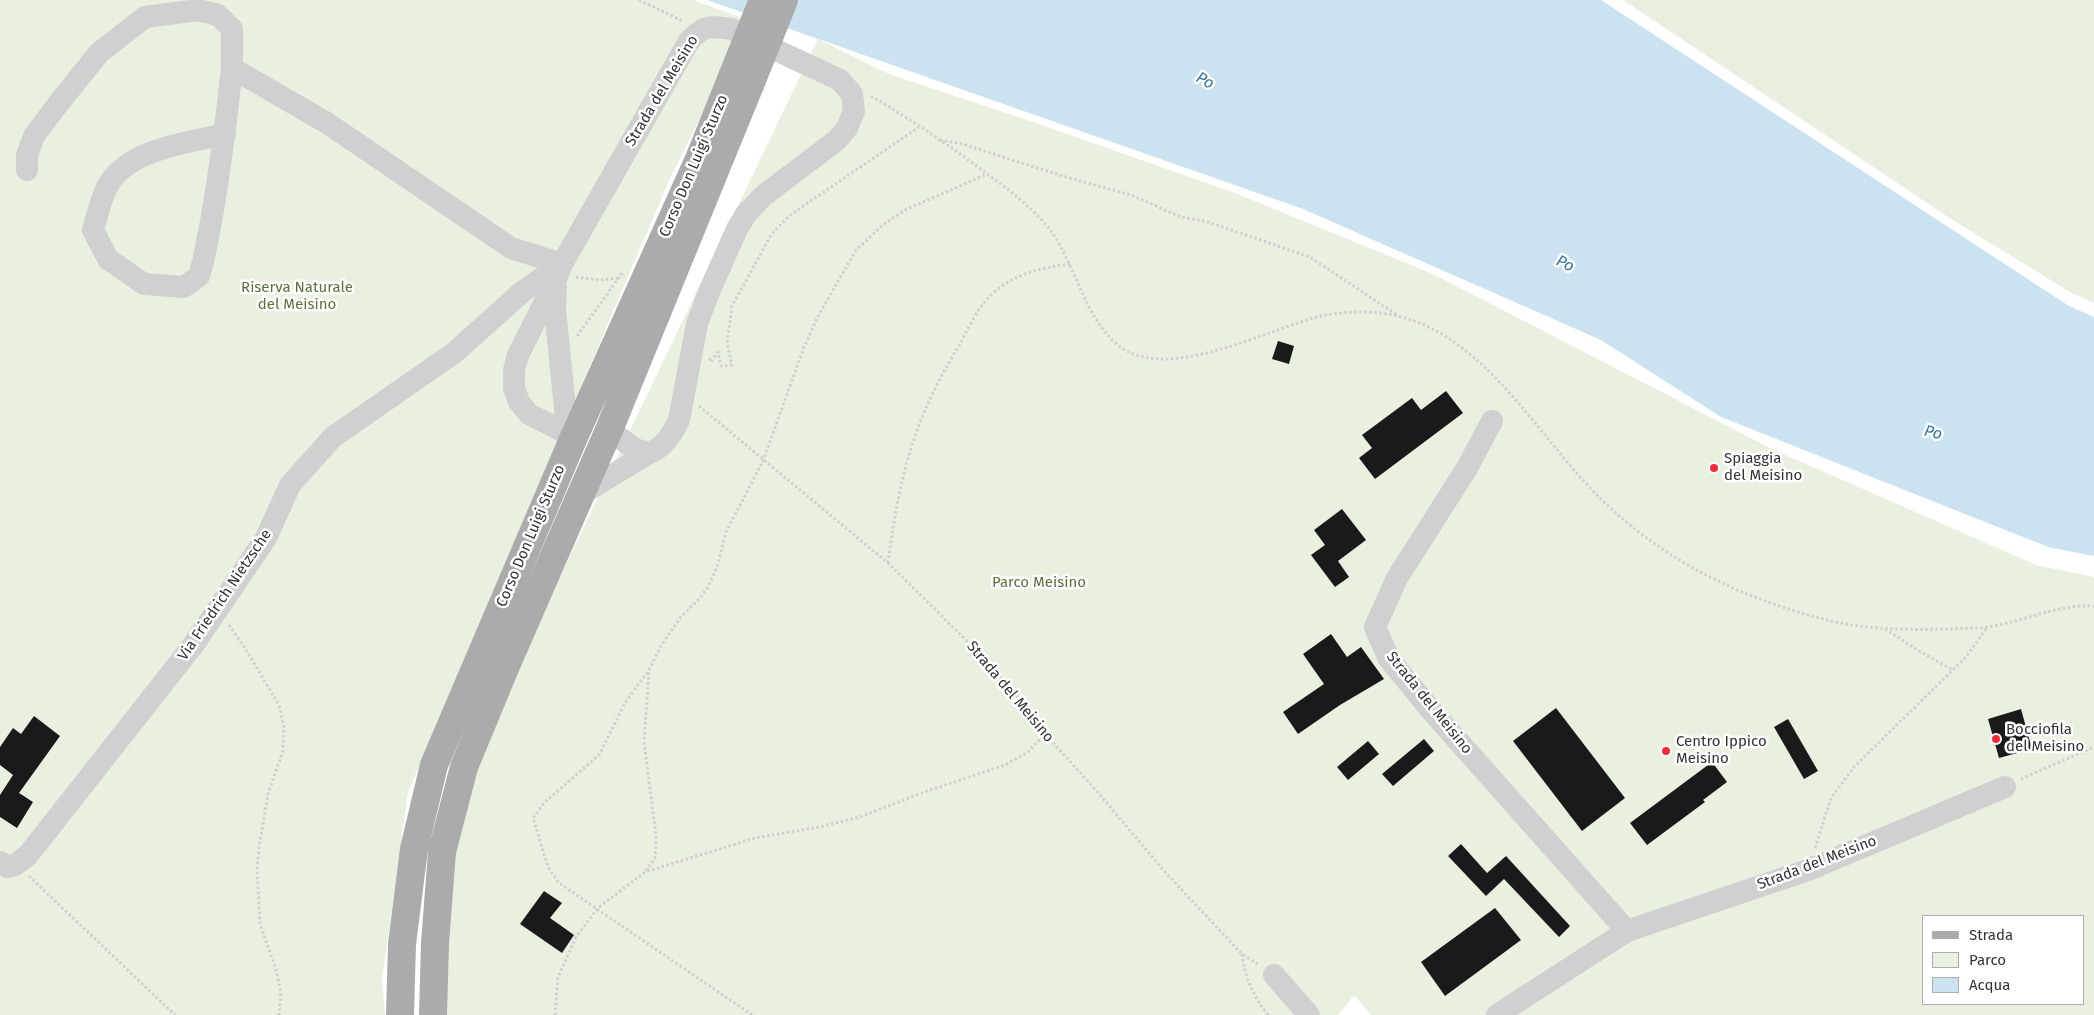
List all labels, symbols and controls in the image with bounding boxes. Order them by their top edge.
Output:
street label: Strada del Meisino [622,32,702,150]
water label: Po [1192,68,1218,94]
street label: Corso Don Luigi Sturzo [656,92,732,240]
water label: Po [1553,252,1577,276]
park label: Riserva Naturale del Meisino [241,279,353,314]
water label: Po [1922,422,1944,444]
place label: Spiaggia del Meisino [1724,450,1802,485]
street label: Corso Don Luigi Sturzo [493,462,569,610]
marker: Spiaggia del Meisino [1708,462,1720,474]
street label: Via Friedrich Nietzsche [174,526,276,664]
park label: Parco Meisino [992,574,1086,592]
street label: Strada del Meisino [962,638,1058,746]
street label: Strada del Meisino [1382,648,1476,758]
place label: Bocciofila del Meisino [2006,721,2084,756]
place label: Centro Ippico Meisino [1676,733,1767,768]
marker: Bocciofila del Meisino [1990,733,2002,745]
marker: Centro Ippico Meisino [1660,745,1672,757]
street label: Strada del Meisino [1755,832,1879,894]
legend [1922,915,2084,1005]
text: Strada [1969,926,2013,944]
text: Parco [1969,951,2006,969]
text: Acqua [1969,976,2010,994]

